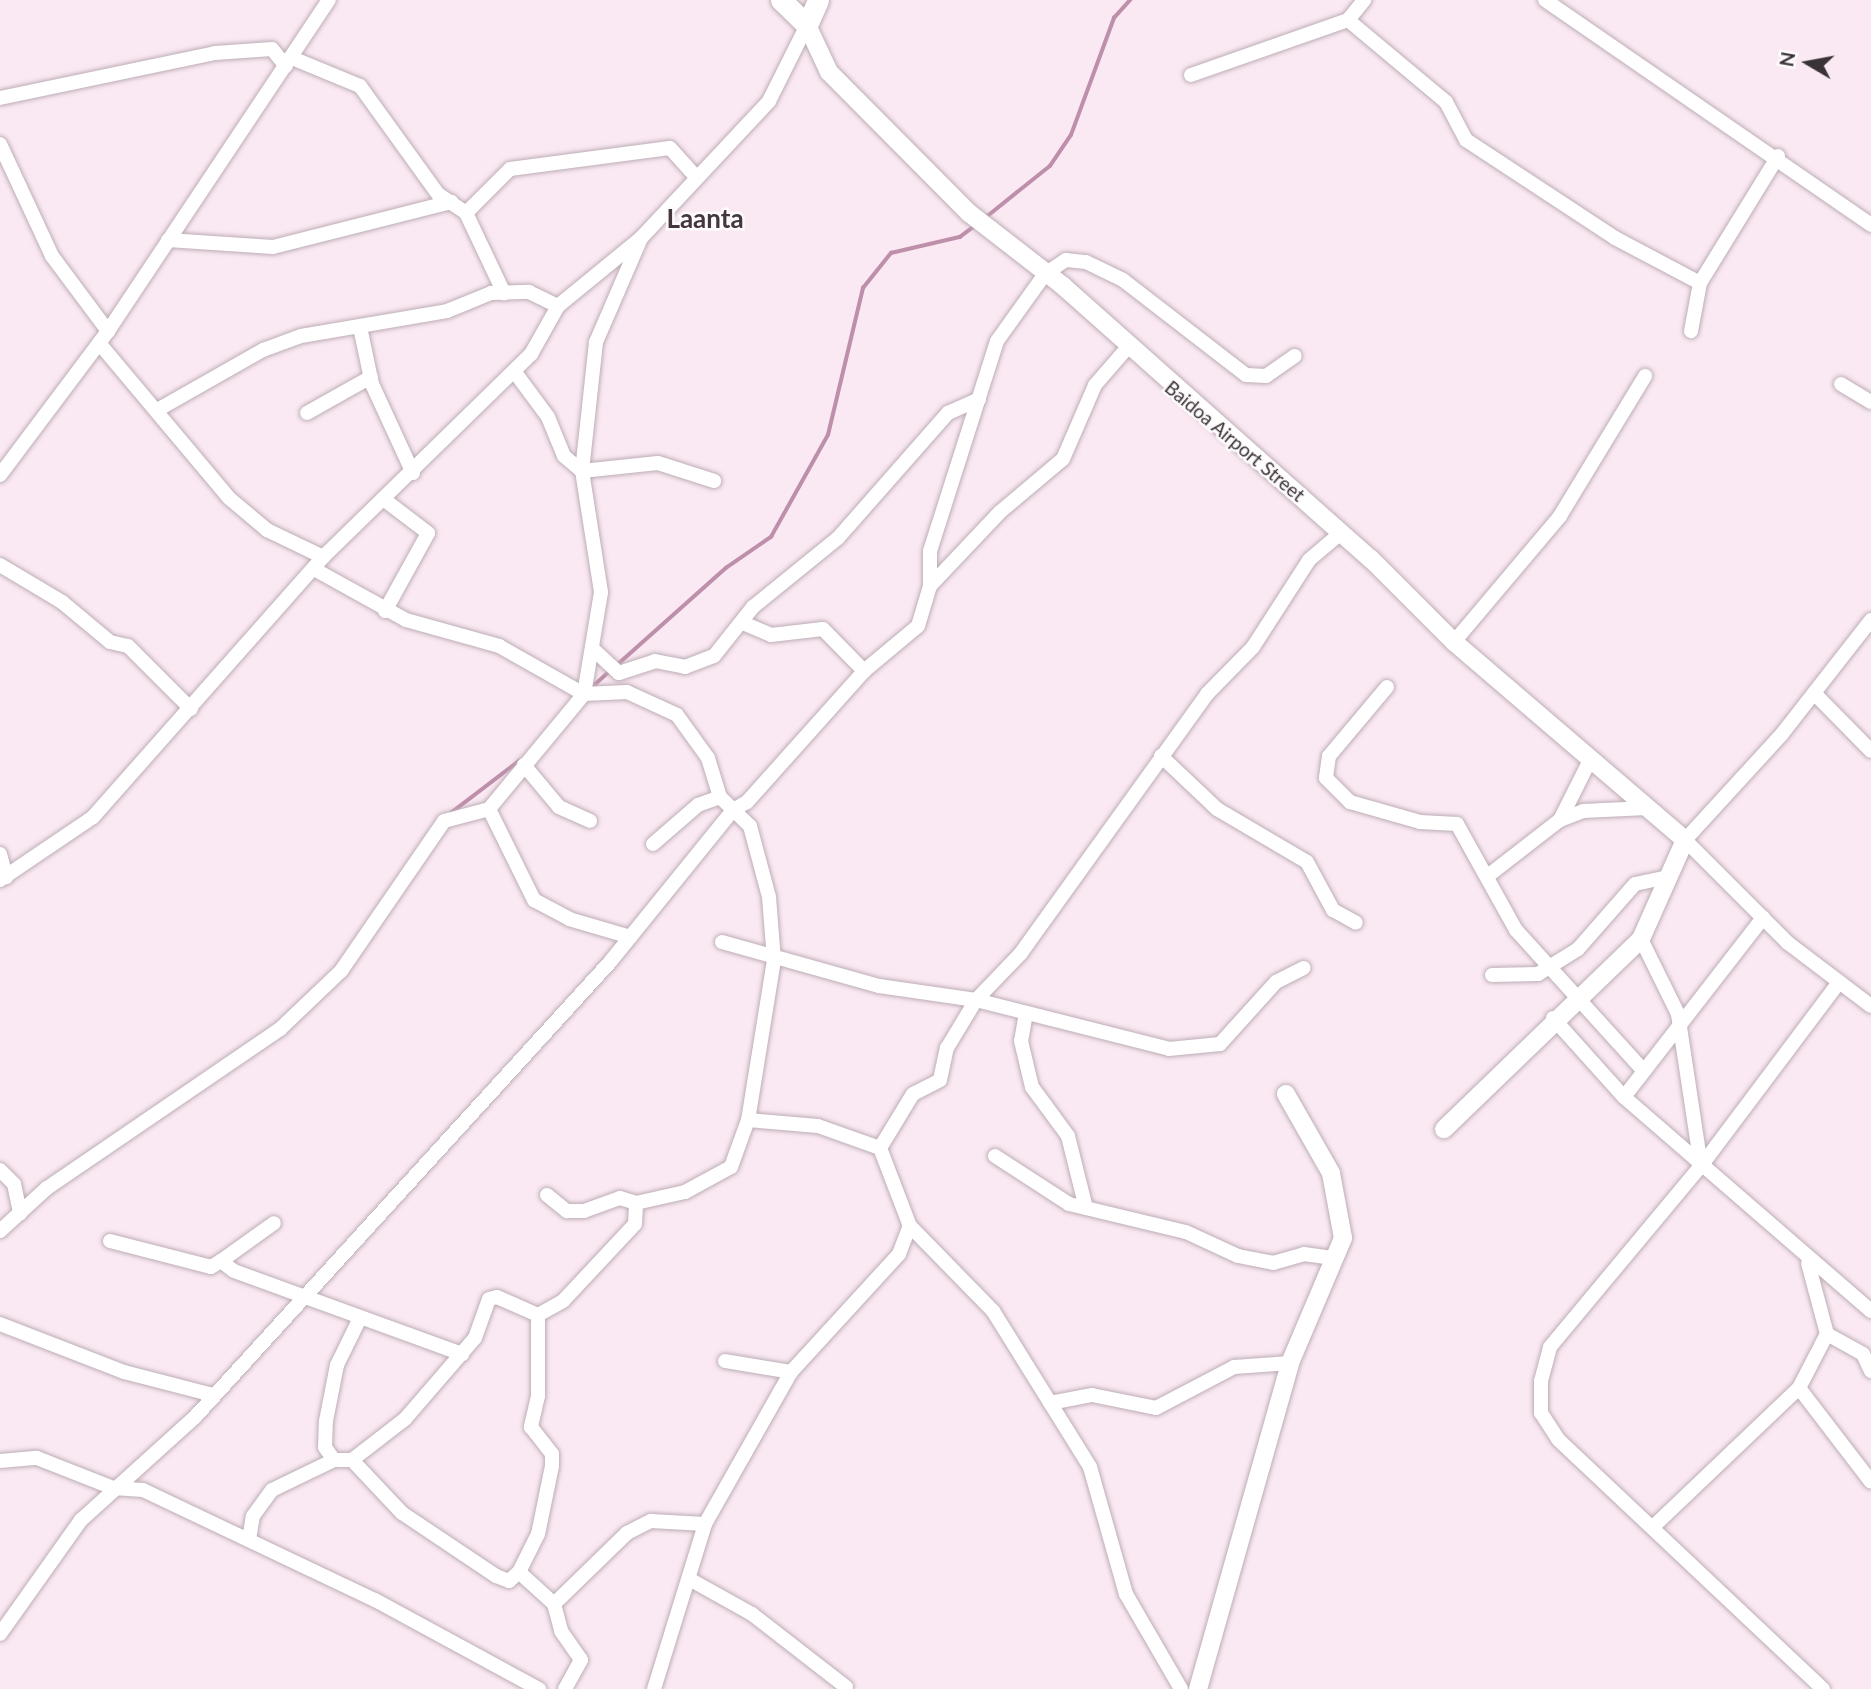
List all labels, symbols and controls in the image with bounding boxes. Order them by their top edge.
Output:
north arrow [1773,28,1843,98]
text: N [1774,50,1799,68]
district label: Laanta [666,203,744,235]
street label: Baidoa Airport Street [1160,376,1310,506]

